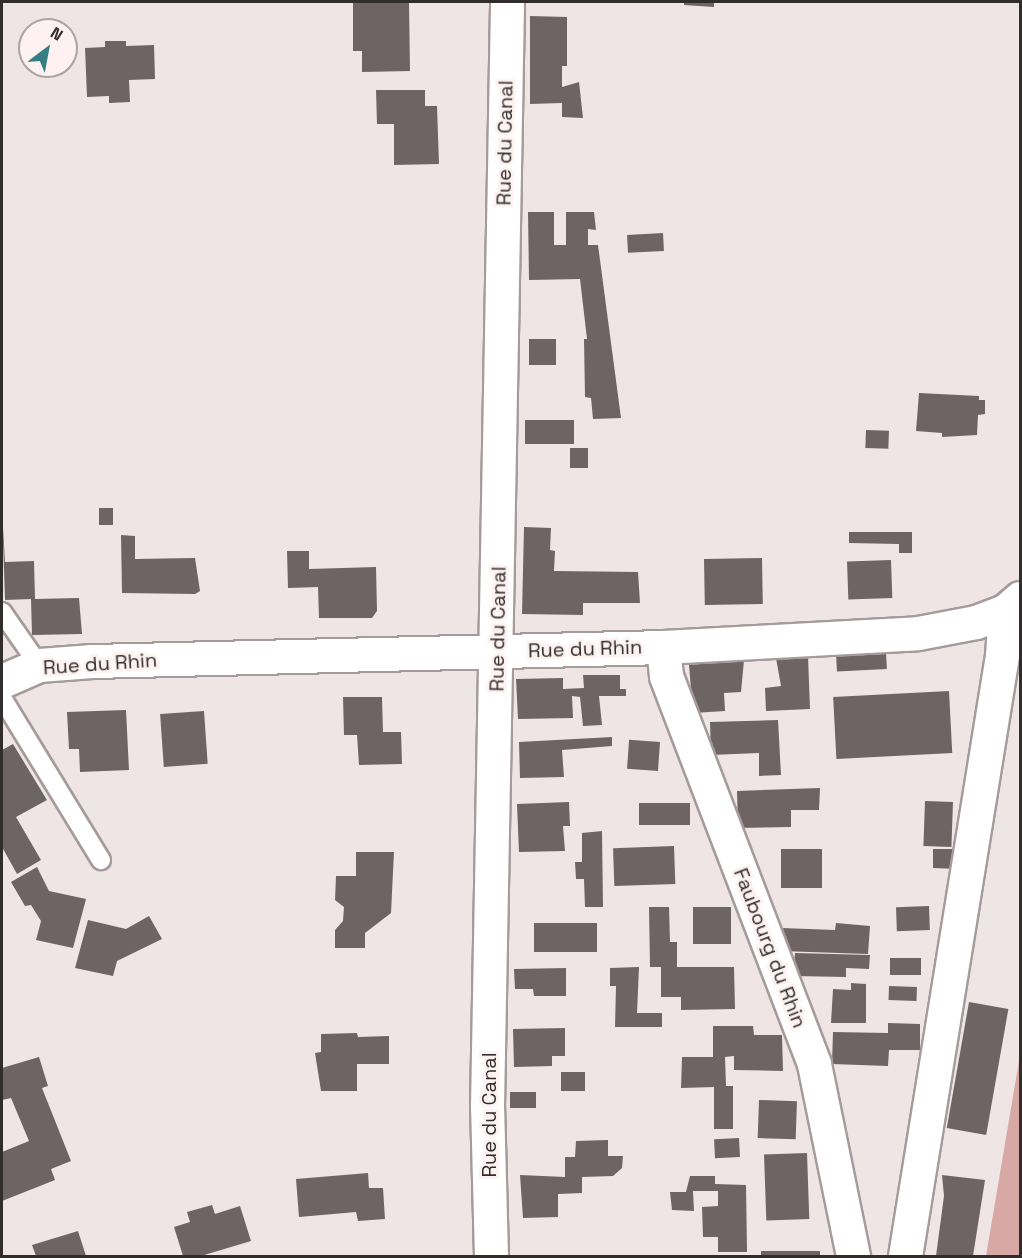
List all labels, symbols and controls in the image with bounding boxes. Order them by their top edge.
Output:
north arrow [18,18,78,78]
text: N [47,22,67,46]
street label: Rue du Canal [492,80,518,206]
street label: Rue du Canal [485,566,511,692]
street label: Rue du Rhin [528,635,642,663]
street label: Rue du Rhin [42,648,158,680]
street label: Faubourg du Rhin [729,865,811,1031]
street label: Rue du Canal [477,1052,501,1178]

